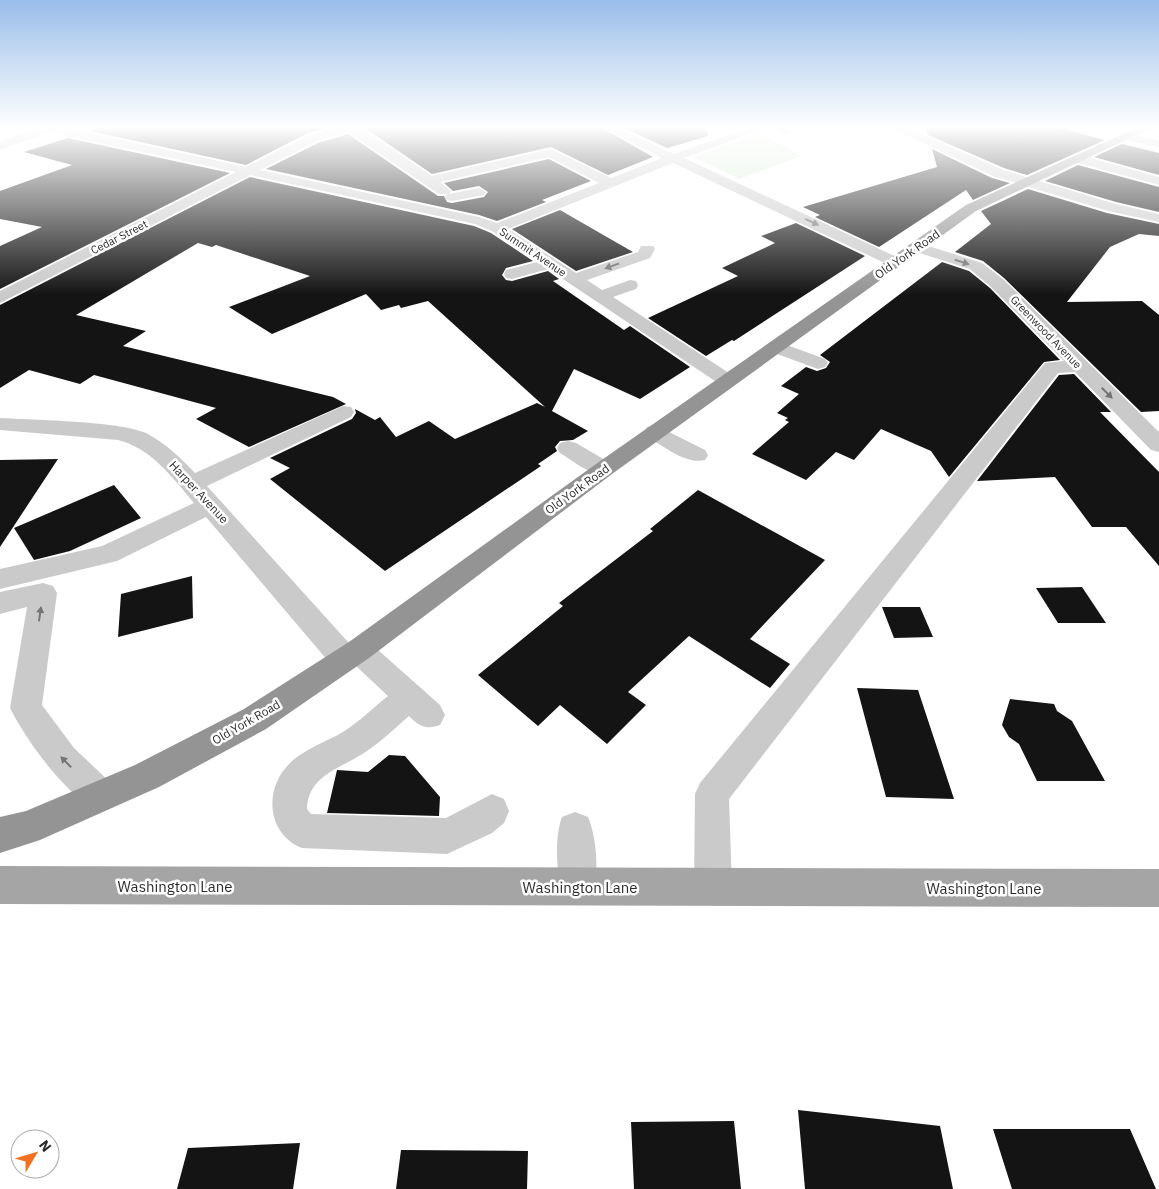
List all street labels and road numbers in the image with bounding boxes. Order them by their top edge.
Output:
street label: Cedar Street [88,217,150,257]
street label: Summit Avenue [497,224,569,280]
street label: Old York Road [872,226,942,282]
street label: Greenwood Avenue [1008,292,1084,372]
street label: Harper Avenue [166,458,232,527]
street label: Old York Road [542,461,612,517]
street label: Old York Road [209,697,283,747]
street label: Washington Lane [117,877,233,896]
street label: Washington Lane [522,878,638,897]
street label: Washington Lane [926,879,1042,898]

